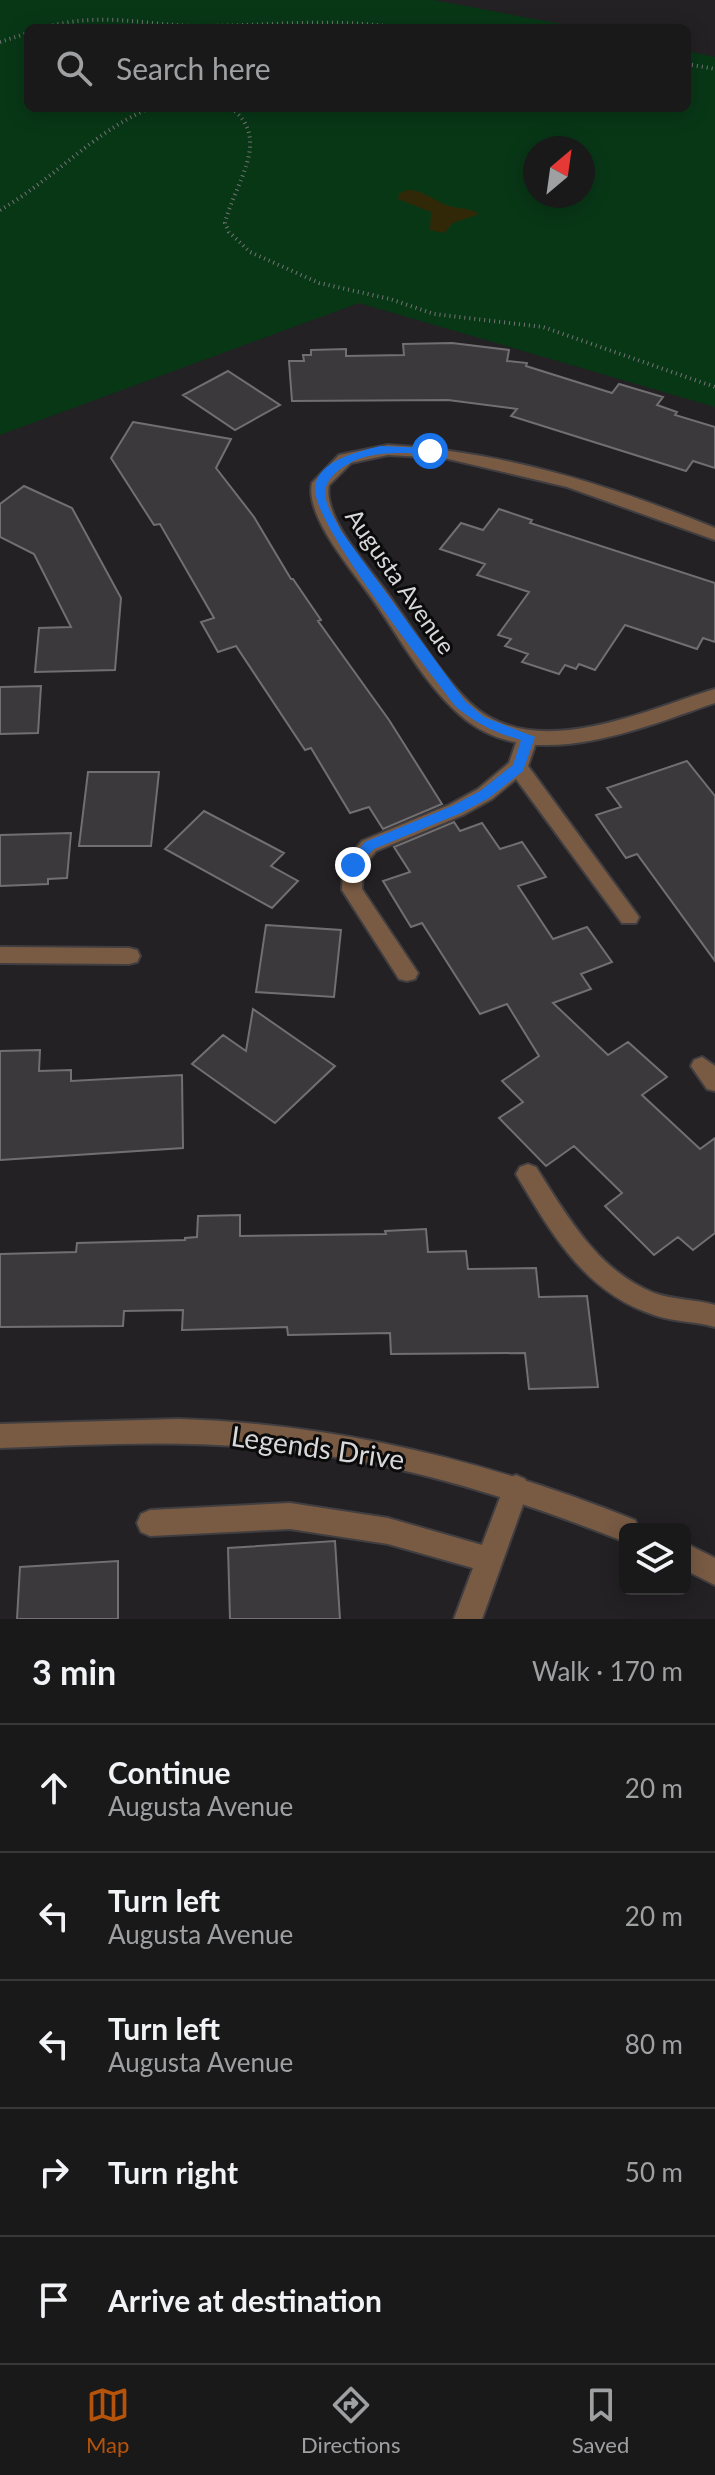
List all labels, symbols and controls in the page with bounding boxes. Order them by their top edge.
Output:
search box [24,24,691,112]
icon: search [52,46,96,90]
text: Search here [116,50,271,86]
north arrow [523,136,595,208]
route start [412,433,448,469]
street label: Augusta Avenue [340,503,462,659]
route end [335,847,371,883]
street label: Legends Drive [229,1418,407,1476]
map controls [619,1523,691,1595]
button: layers [619,1523,691,1595]
text: 3 min [32,1651,116,1692]
text: Walk · 170 m [532,1655,683,1687]
text: Continue [108,1754,231,1790]
icon: ahead [32,1766,76,1810]
text: 20 m [625,1772,683,1804]
text: Augusta Avenue [108,1790,293,1822]
text: Turn left [108,1882,220,1918]
icon: left [32,1894,76,1938]
text: 20 m [625,1900,683,1932]
text: Augusta Avenue [108,1918,293,1950]
text: Turn left [108,2010,220,2046]
icon: left [32,2022,76,2066]
text: 80 m [625,2028,683,2060]
text: Augusta Avenue [108,2046,293,2078]
icon: right [32,2150,76,2194]
text: Turn right [108,2154,238,2190]
text: 50 m [625,2156,683,2188]
icon: arrive [32,2278,76,2322]
text: Arrive at destination [108,2282,382,2318]
tab: Map [86,2383,130,2458]
tab: Directions [301,2383,400,2458]
tab: Saved [572,2383,629,2458]

